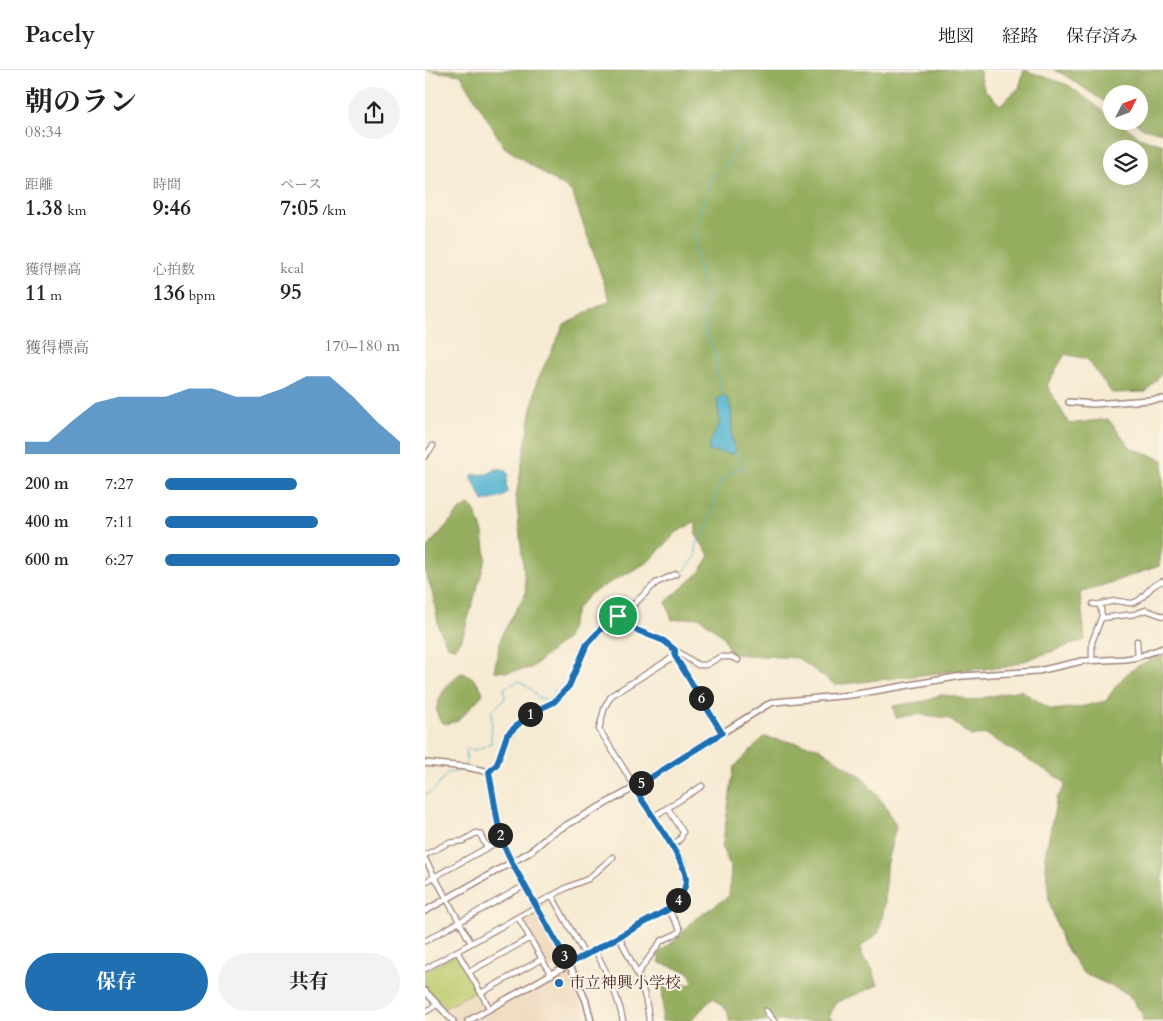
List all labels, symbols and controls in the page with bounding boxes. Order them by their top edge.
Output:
text: Pacely [25,18,95,51]
text: 地図 [938,24,974,49]
text: 経路 [1002,24,1038,49]
text: 保存済み [1066,24,1138,49]
text: 朝のラン [25,83,137,121]
north arrow [1103,85,1147,130]
map controls [1103,85,1148,185]
button: share [348,87,400,139]
text: 08:34 [25,121,62,143]
button: layers [1103,140,1148,185]
text: 距離 [25,175,53,194]
text: 時間 [153,175,181,194]
text: ペース [280,175,322,194]
text: 1.38 [25,194,63,223]
text: 9:46 [153,194,191,223]
text: 7:05 [280,194,319,223]
text: km [63,201,86,220]
text: /km [319,201,346,220]
text: kcal [280,259,304,278]
text: 獲得標高 [25,260,81,279]
text: 心拍数 [153,260,195,279]
text: 95 [280,278,302,307]
text: 11 [25,279,47,308]
text: 136 [153,279,185,308]
text: m [47,286,62,305]
text: bpm [185,286,216,305]
text: 170–180 m [324,335,400,357]
text: 獲得標高 [25,337,89,359]
text: 200 m [25,473,69,495]
text: 7:27 [105,473,134,495]
text: 400 m [25,511,69,533]
text: 7:11 [105,511,134,533]
text: 600 m [25,549,69,571]
text: 6:27 [105,549,134,571]
pin [597,595,639,637]
icon: arrive [604,602,632,630]
pin: 6 [689,686,713,710]
text: 6 [698,689,705,708]
pin: 1 [517,702,543,726]
text: 1 [527,705,534,724]
pin: 5 [629,770,653,796]
text: 5 [638,774,645,793]
pin: 2 [487,822,513,848]
text: 2 [497,826,504,845]
pin: 4 [665,888,691,912]
text: 4 [675,891,682,910]
pin: 3 [551,944,577,968]
text: 3 [561,947,568,966]
button: 保存 [25,953,208,1011]
button: 共有 [218,953,400,1011]
place label: 市立神興小学校 [569,972,681,994]
marker: 市立神興小学校 [553,977,565,989]

